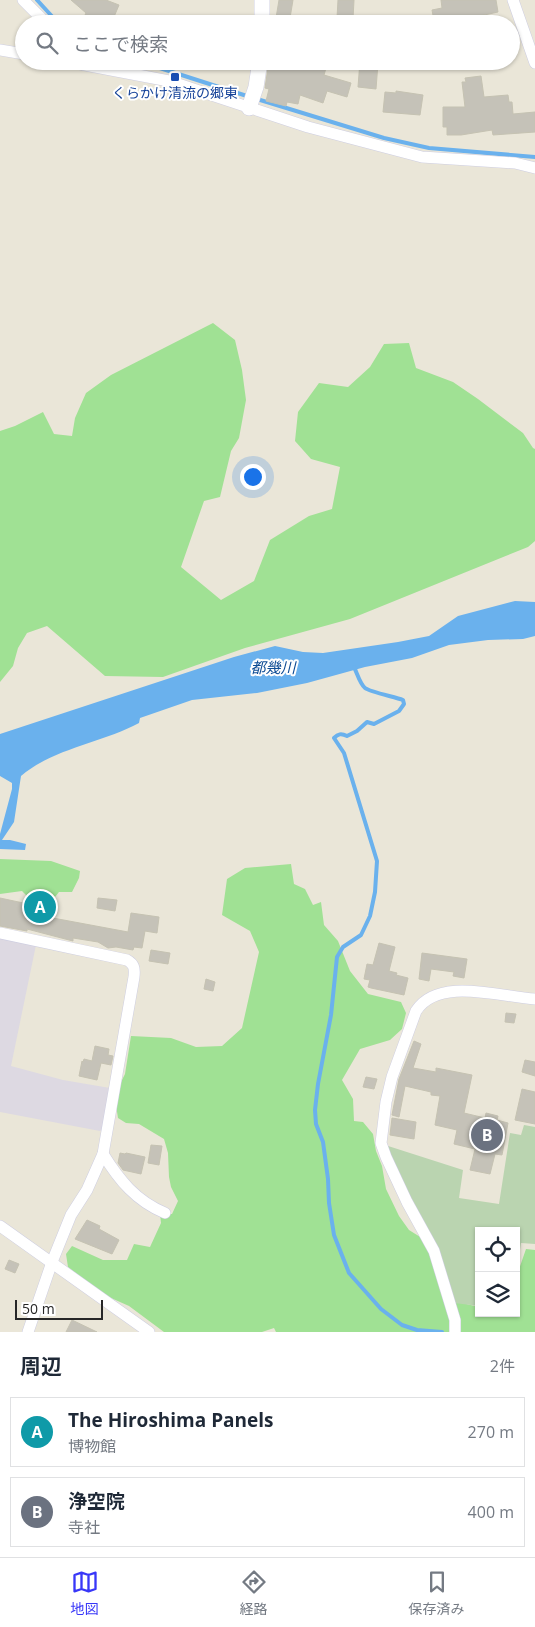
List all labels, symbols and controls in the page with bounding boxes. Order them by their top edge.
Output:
search box [15,15,520,70]
icon: search [33,29,61,57]
text: ここで検索 [73,31,168,57]
marker: くらかけ清流の郷東 [169,71,181,83]
place label: くらかけ清流の郷東 [112,83,238,102]
your location [240,464,266,490]
water label: 都幾川 [250,657,297,677]
pin: A [24,888,56,926]
pin: B [471,1116,503,1154]
map controls [475,1227,520,1317]
button: locate [475,1227,520,1272]
button: layers [475,1272,520,1317]
scale bar [15,1297,102,1320]
text: 50 m [22,1299,55,1318]
text: 周辺 [20,1352,62,1380]
text: 2件 [490,1355,515,1377]
text: The Hiroshima Panels [68,1407,274,1433]
text: A [31,1421,43,1443]
text: 270 m [468,1421,514,1443]
text: 博物館 [68,1435,116,1457]
text: 浄空院 [68,1488,125,1514]
text: B [32,1501,42,1523]
text: 400 m [468,1501,514,1523]
text: 寺社 [68,1516,100,1538]
tab: 地図 [71,1568,99,1618]
tab: 経路 [240,1568,268,1618]
tab: 保存済み [409,1568,465,1618]

